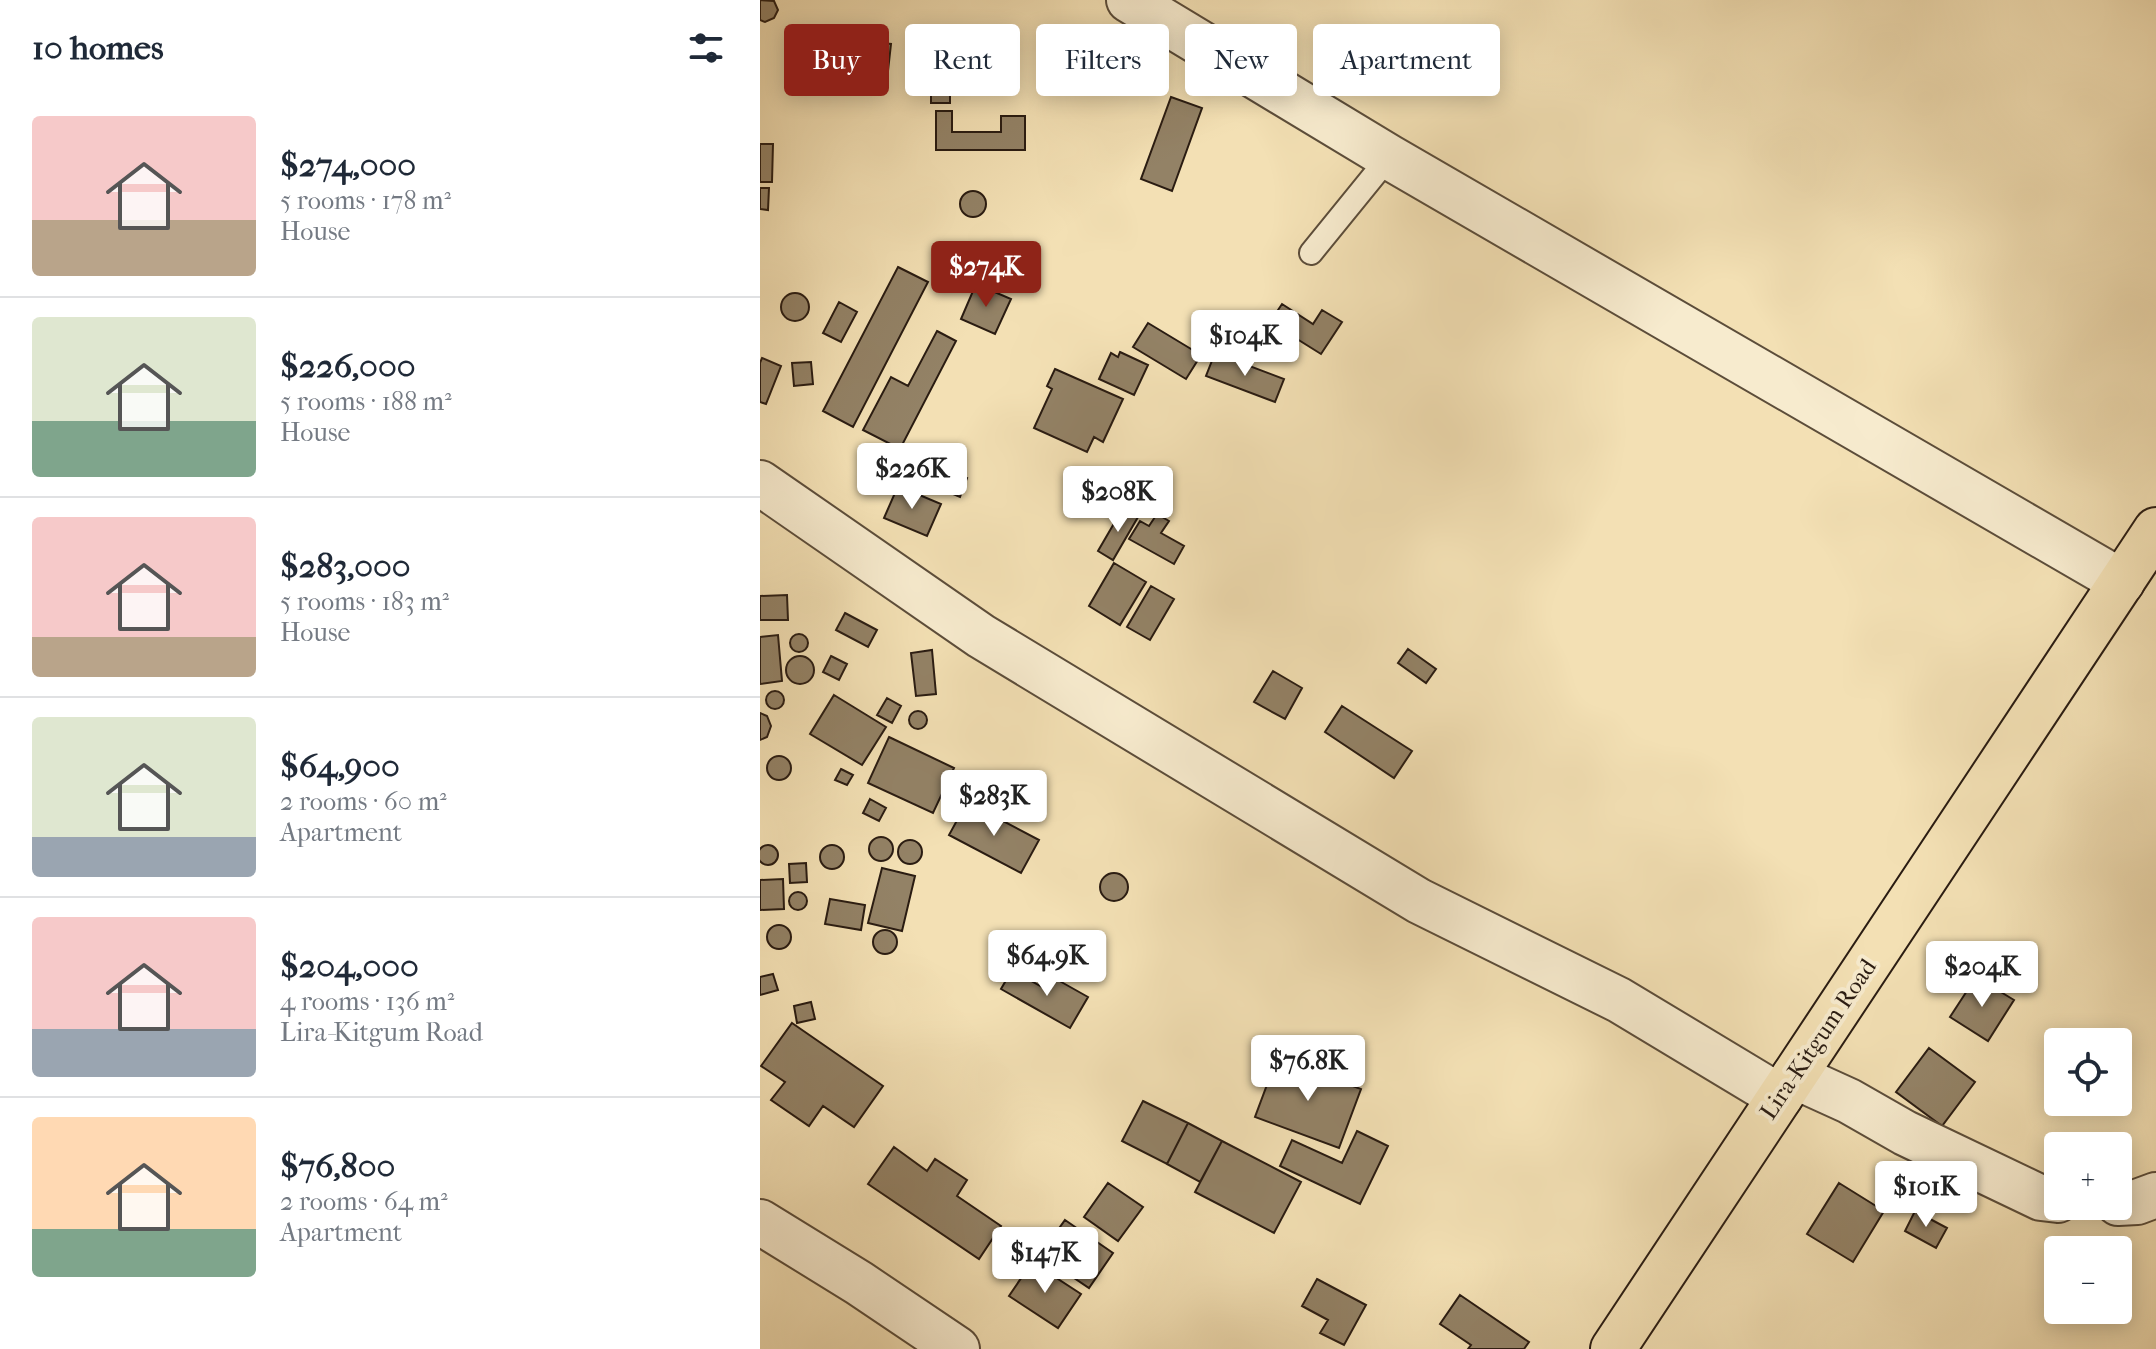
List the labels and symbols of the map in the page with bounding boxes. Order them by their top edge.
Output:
pin: $274K [930,241,1042,309]
pin: $104K [1189,310,1301,378]
pin: $226K [856,443,968,511]
pin: $208K [1062,466,1174,534]
pin: $283K [938,770,1050,838]
pin: $64.9K [982,930,1112,998]
pin: $204K [1926,941,2038,1009]
street label: Lira-Kitgum Road [1754,953,1883,1124]
pin: $76.8K [1243,1035,1373,1103]
pin: $101K [1870,1161,1982,1229]
pin: $147K [989,1227,1101,1295]

